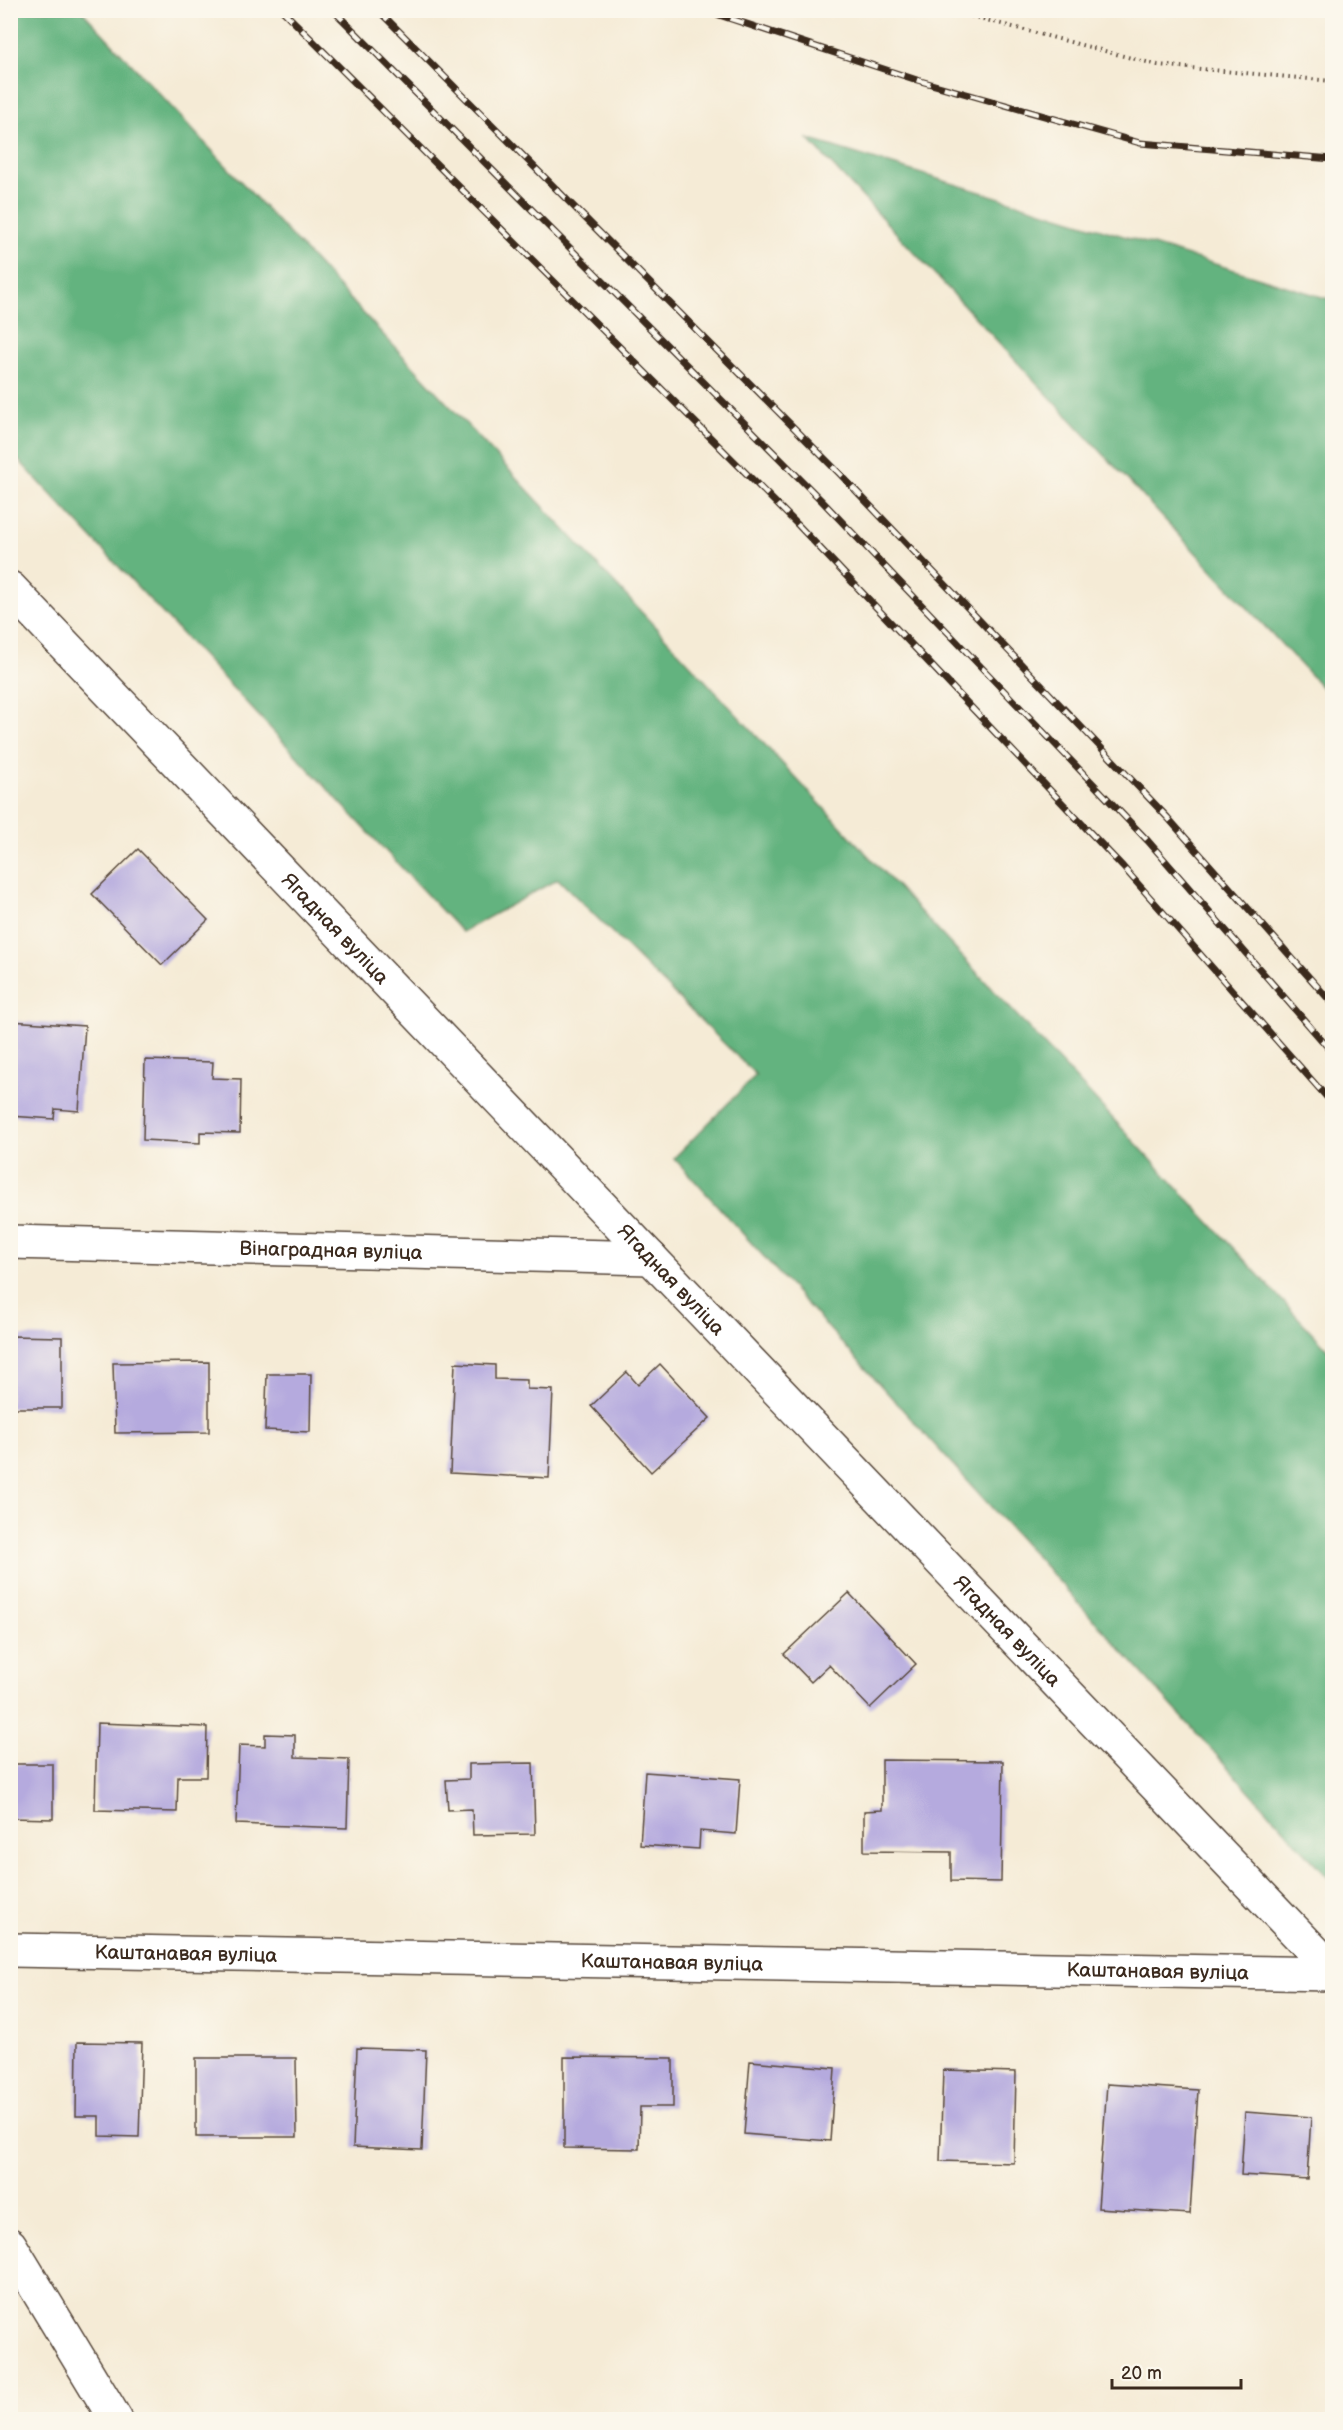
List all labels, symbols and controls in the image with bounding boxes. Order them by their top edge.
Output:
street label: Ягадная вуліца [276,868,394,990]
street label: Ягадная вуліца [612,1220,730,1341]
street label: Вінаградная вуліца [239,1237,423,1265]
street label: Ягадная вуліца [948,1571,1066,1692]
street label: Каштанавая вуліца [95,1941,278,1968]
street label: Каштанавая вуліца [580,1949,763,1977]
street label: Каштанавая вуліца [1066,1958,1249,1985]
scale bar [1112,2352,1241,2390]
text: 20 m [1121,2363,1162,2384]

